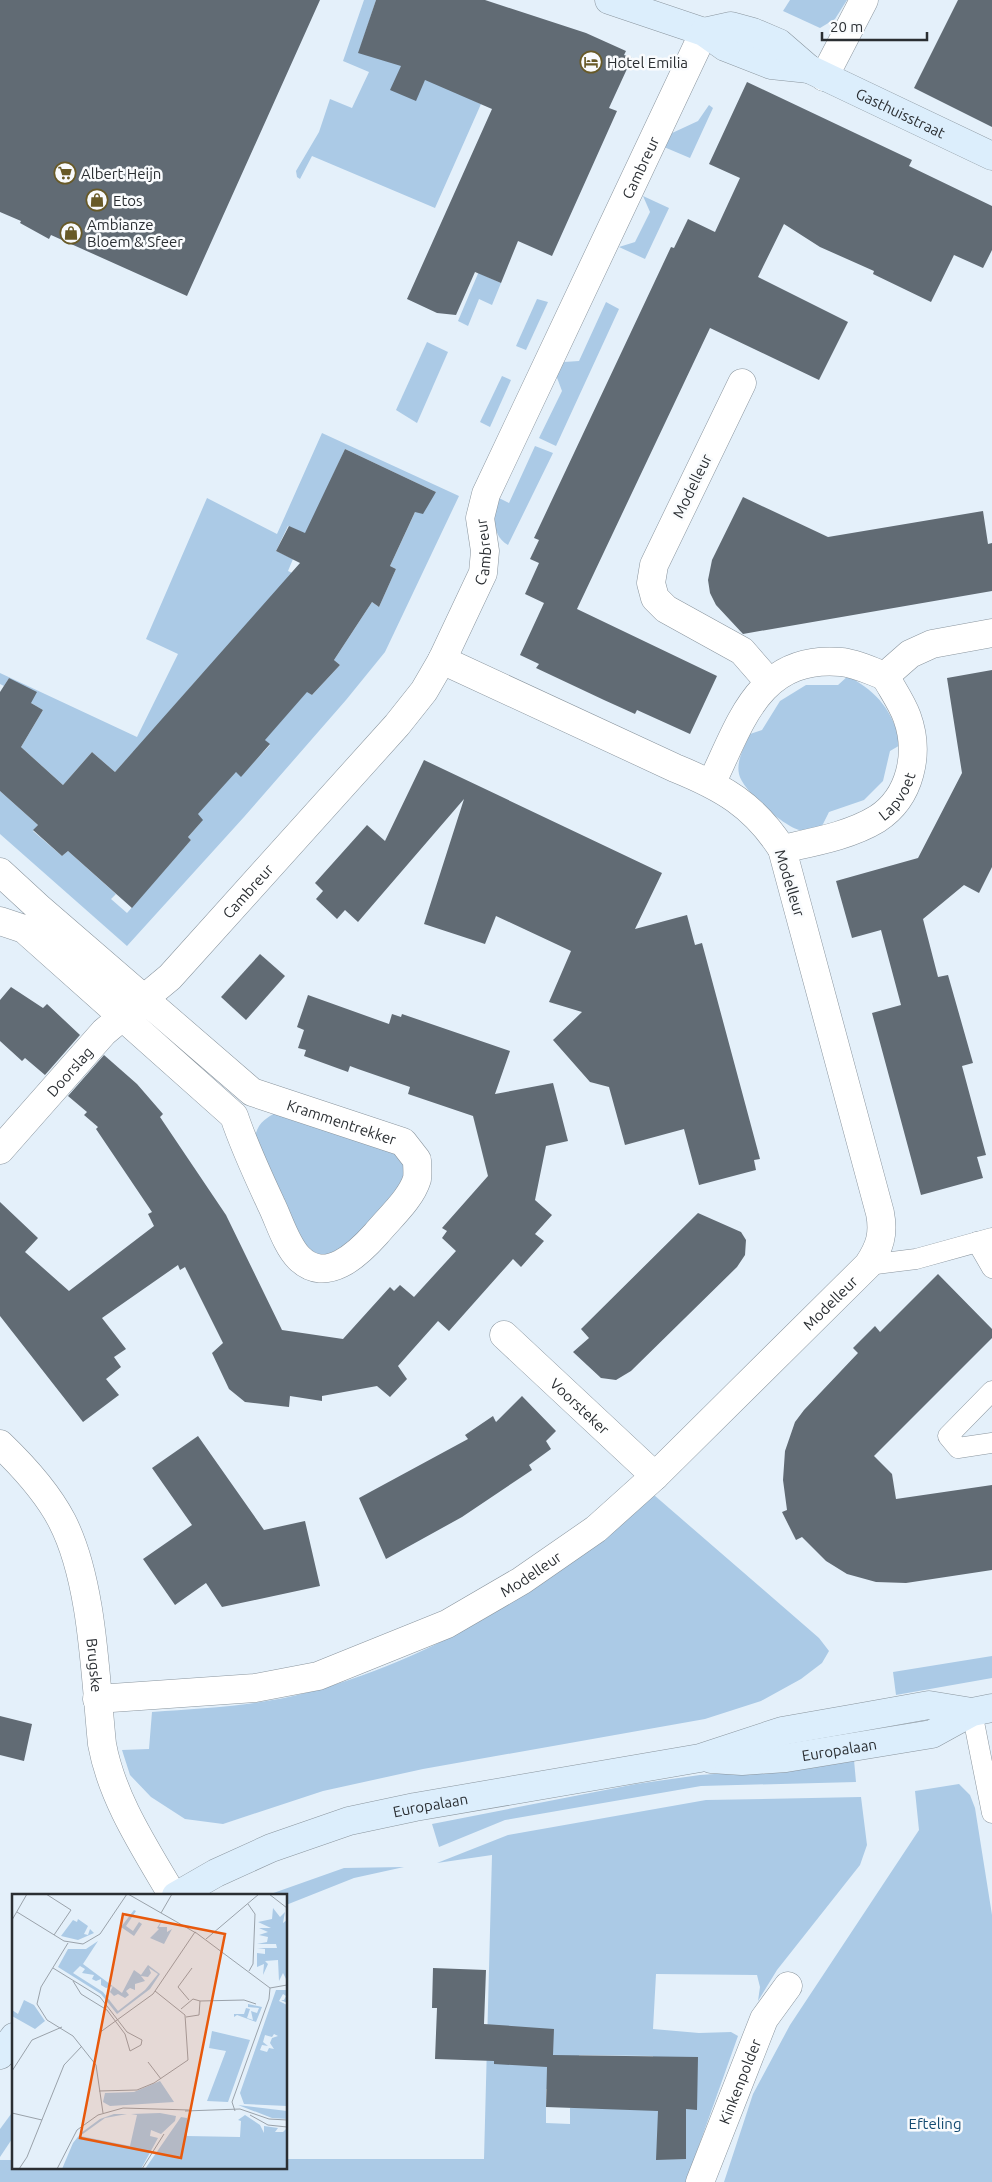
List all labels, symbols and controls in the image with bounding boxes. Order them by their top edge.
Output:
scale bar [822,10,927,42]
text: 20 m [830,18,863,35]
hotel icon: Hotel Emilia [579,50,603,74]
place label: Hotel Emilia [607,54,688,71]
street label: Gasthuisstraat [853,84,948,141]
street label: Cambreur [618,133,662,201]
supermarket icon: Albert Heijn [53,161,77,185]
place label: Albert Heijn [81,165,161,182]
shop icon: Etos [85,188,109,212]
place label: Etos [113,192,143,209]
place label: Ambianze Bloem & Sfeer [87,216,183,250]
shop icon: Ambianze Bloem & Sfeer [59,221,83,245]
street label: Modelleur [669,451,715,521]
street label: Cambreur [470,517,494,588]
street label: Lapvoet [875,770,918,824]
street label: Modelleur [772,847,808,919]
street label: Cambreur [219,860,276,922]
street label: Doorslag [43,1043,96,1100]
street label: Krammentrekker [285,1096,399,1148]
street label: Modelleur [799,1272,861,1333]
street label: Voorsteker [547,1374,613,1438]
street label: Modelleur [497,1547,564,1600]
street label: Brugske [84,1637,106,1693]
street label: Europalaan [800,1735,878,1764]
street label: Europalaan [391,1790,469,1820]
inset map [12,1894,288,2170]
street label: Kinkenpolder [715,2036,764,2127]
park label: Efteling [908,2115,962,2132]

